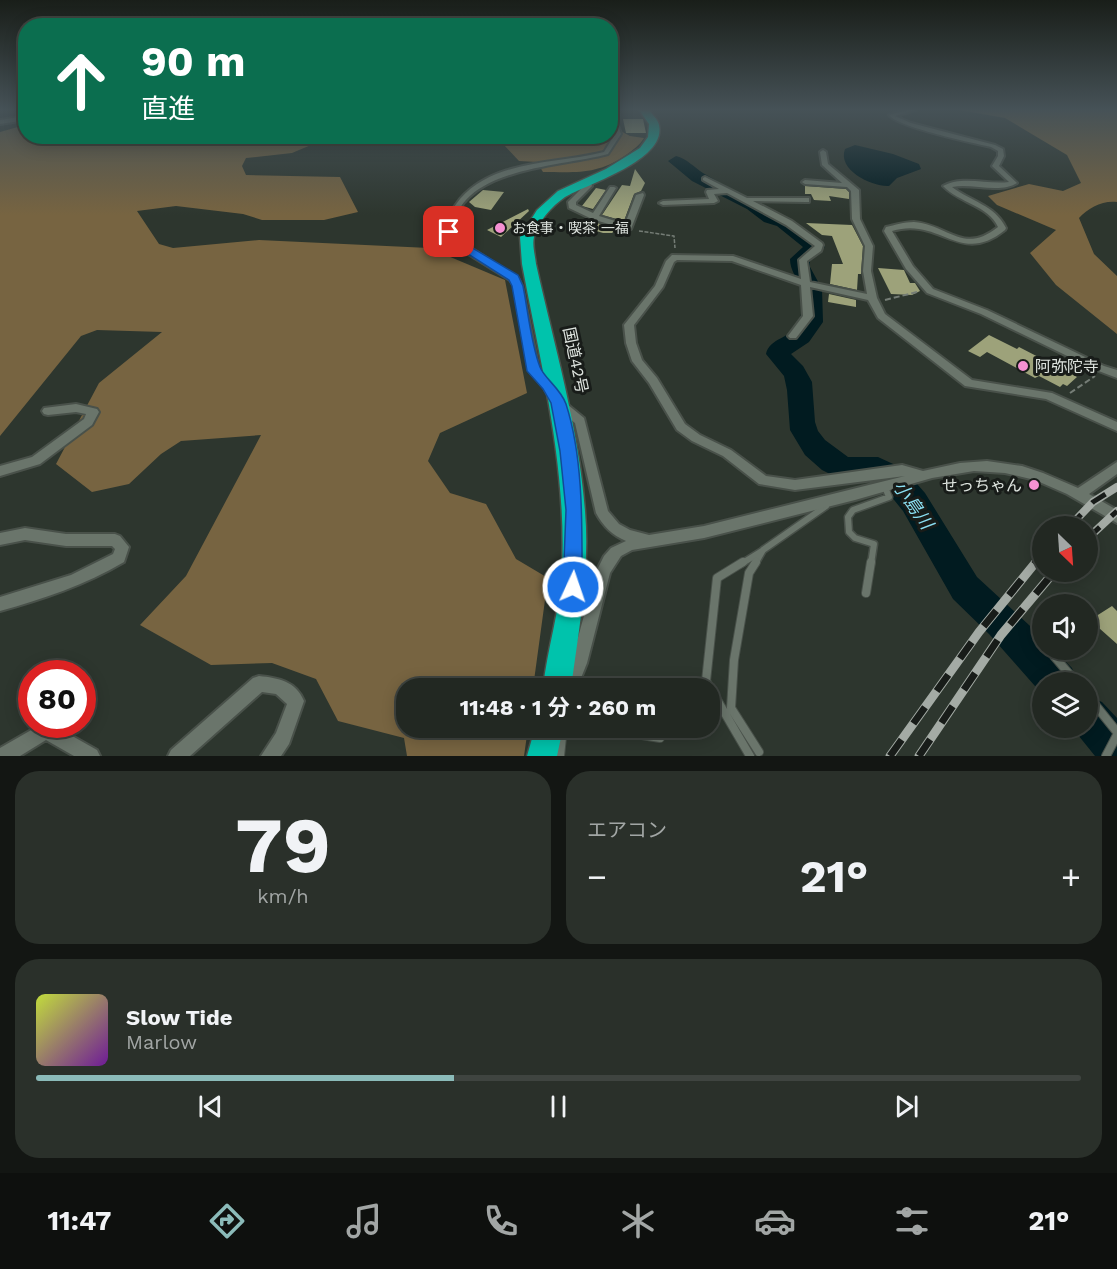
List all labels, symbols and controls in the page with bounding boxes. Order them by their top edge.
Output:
text: 90 m [141,37,245,86]
icon: ahead [42,42,120,120]
text: 直進 [141,93,195,125]
pin [423,206,474,257]
icon: arrive [432,215,465,248]
place label: お食事・喫茶 一福 [512,220,629,236]
marker: お食事・喫茶 一福 [493,221,507,235]
street label: 国道42号 [559,325,592,395]
place label: 阿弥陀寺 [1035,357,1099,376]
marker: 阿弥陀寺 [1016,359,1030,373]
place label: せっちゃん [942,476,1022,495]
water label: 小島川 [889,477,939,534]
marker: せっちゃん [1027,478,1041,492]
north arrow [1032,516,1098,582]
map controls [1032,516,1098,738]
position arrow [541,555,605,619]
button: sound [1032,594,1098,660]
speed limit sign: 80 [18,660,96,738]
button: layers [1032,672,1098,738]
text: 11:48 · 1 分 · 260 m [460,695,656,720]
text: 79 [235,799,331,891]
text: エアコン [587,818,667,842]
text: 21° [800,850,868,903]
text: − [587,857,607,896]
text: + [1061,857,1081,896]
text: km/h [257,884,309,908]
text: Slow Tide [126,1005,233,1030]
text: Marlow [126,1030,197,1054]
icon: previous [194,1090,227,1123]
icon: pause [542,1090,575,1123]
icon: next [890,1090,923,1123]
icon: directions [206,1200,248,1242]
icon: music [343,1200,385,1242]
icon: phone [480,1200,522,1242]
icon: climate [617,1200,659,1242]
icon: car [754,1200,796,1242]
icon: filters [891,1200,933,1242]
text: 11:47 [47,1205,111,1237]
text: 21° [1028,1205,1069,1237]

